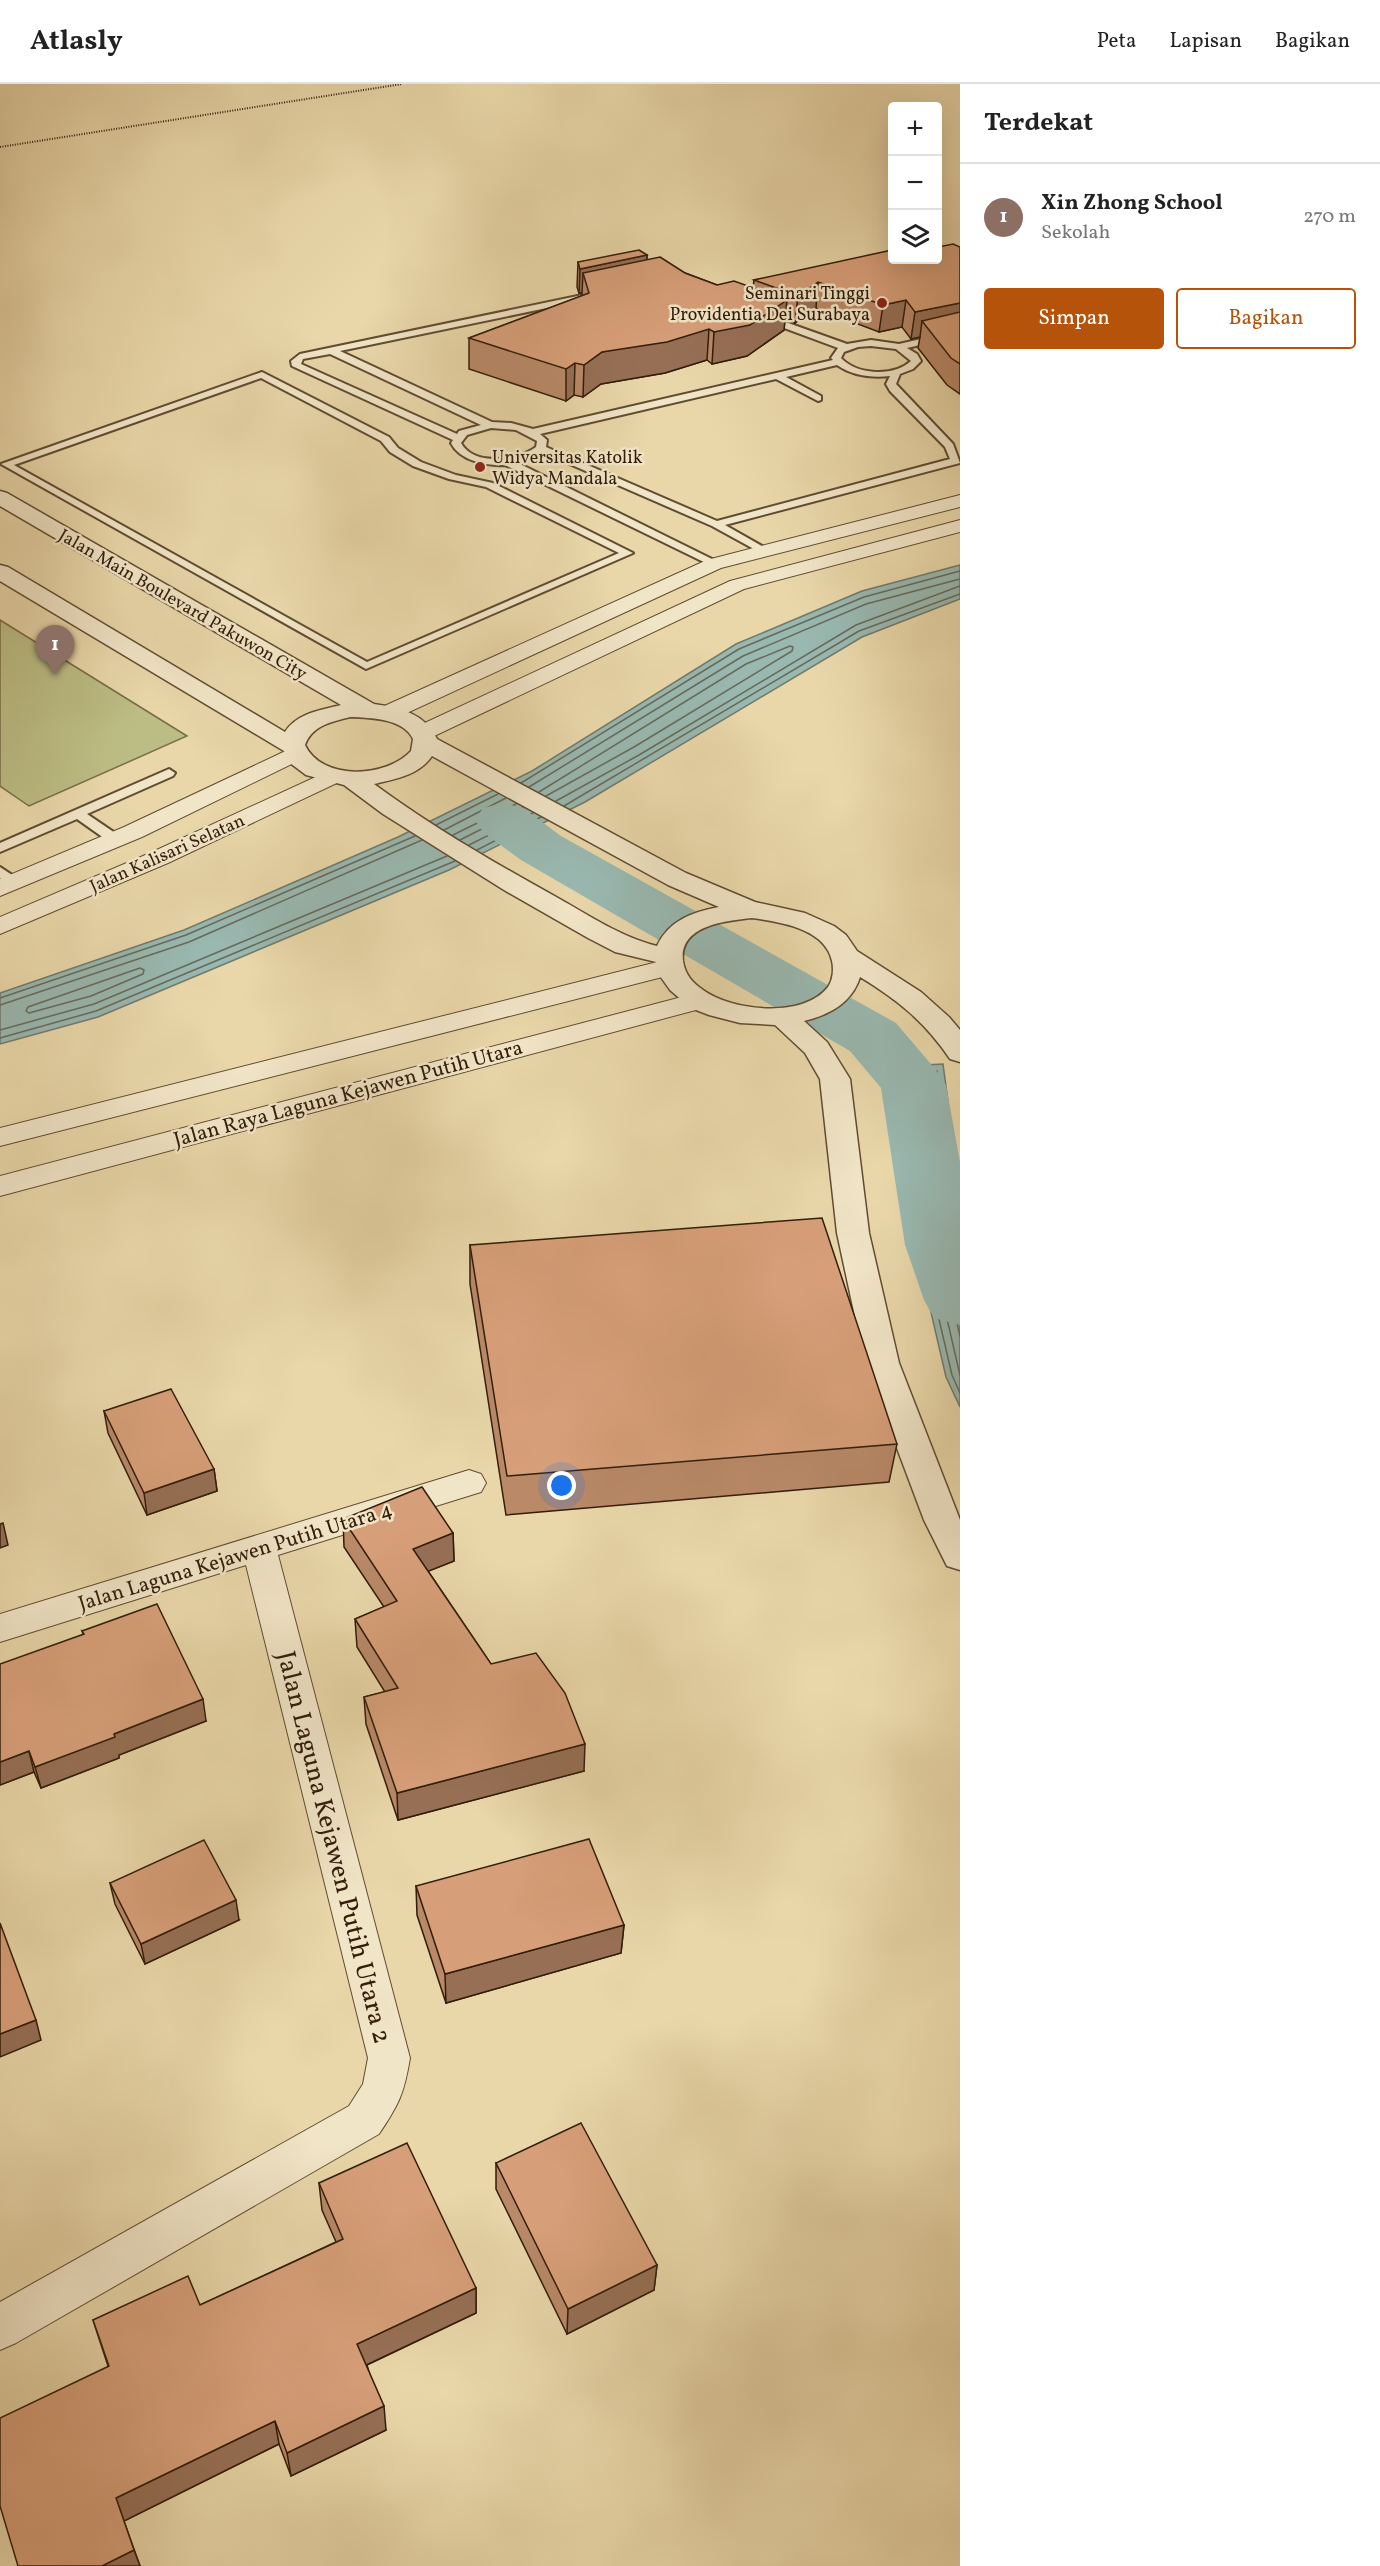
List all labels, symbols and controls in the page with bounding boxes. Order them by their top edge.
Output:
text: Atlasly [30,22,123,61]
text: Peta [1097,27,1136,56]
text: Lapisan [1169,27,1242,56]
text: Bagikan [1275,27,1350,56]
map controls [888,102,942,264]
button: + [888,102,942,156]
text: Terdekat [984,105,1093,141]
button: − [888,156,942,210]
text: Xin Zhong School [1041,188,1223,219]
text: 1 [999,203,1008,231]
text: 270 m [1303,203,1356,231]
button: layers [888,210,942,264]
text: Sekolah [1041,219,1110,247]
place label: Seminari Tinggi Providentia Dei Surabaya [670,282,870,328]
button: Simpan [984,288,1164,349]
button: Bagikan [1176,288,1356,349]
marker: Seminari Tinggi Providentia Dei Surabaya [875,296,889,310]
place label: Universitas Katolik Widya Mandala [492,446,643,492]
marker: Universitas Katolik Widya Mandala [473,460,487,474]
street label: Jalan Main Boulevard Pakuwon City [53,524,311,687]
pin: 1 [36,626,74,675]
street label: Jalan Kalisari Selatan [86,809,249,900]
street label: Jalan Raya Laguna Kejawen Putih Utara [170,1034,526,1155]
your location [547,1471,576,1500]
street label: Jalan Laguna Kejawen Putih Utara 4 [75,1496,396,1619]
street label: Jalan Laguna Kejawen Putih Utara 2 [267,1647,399,2048]

